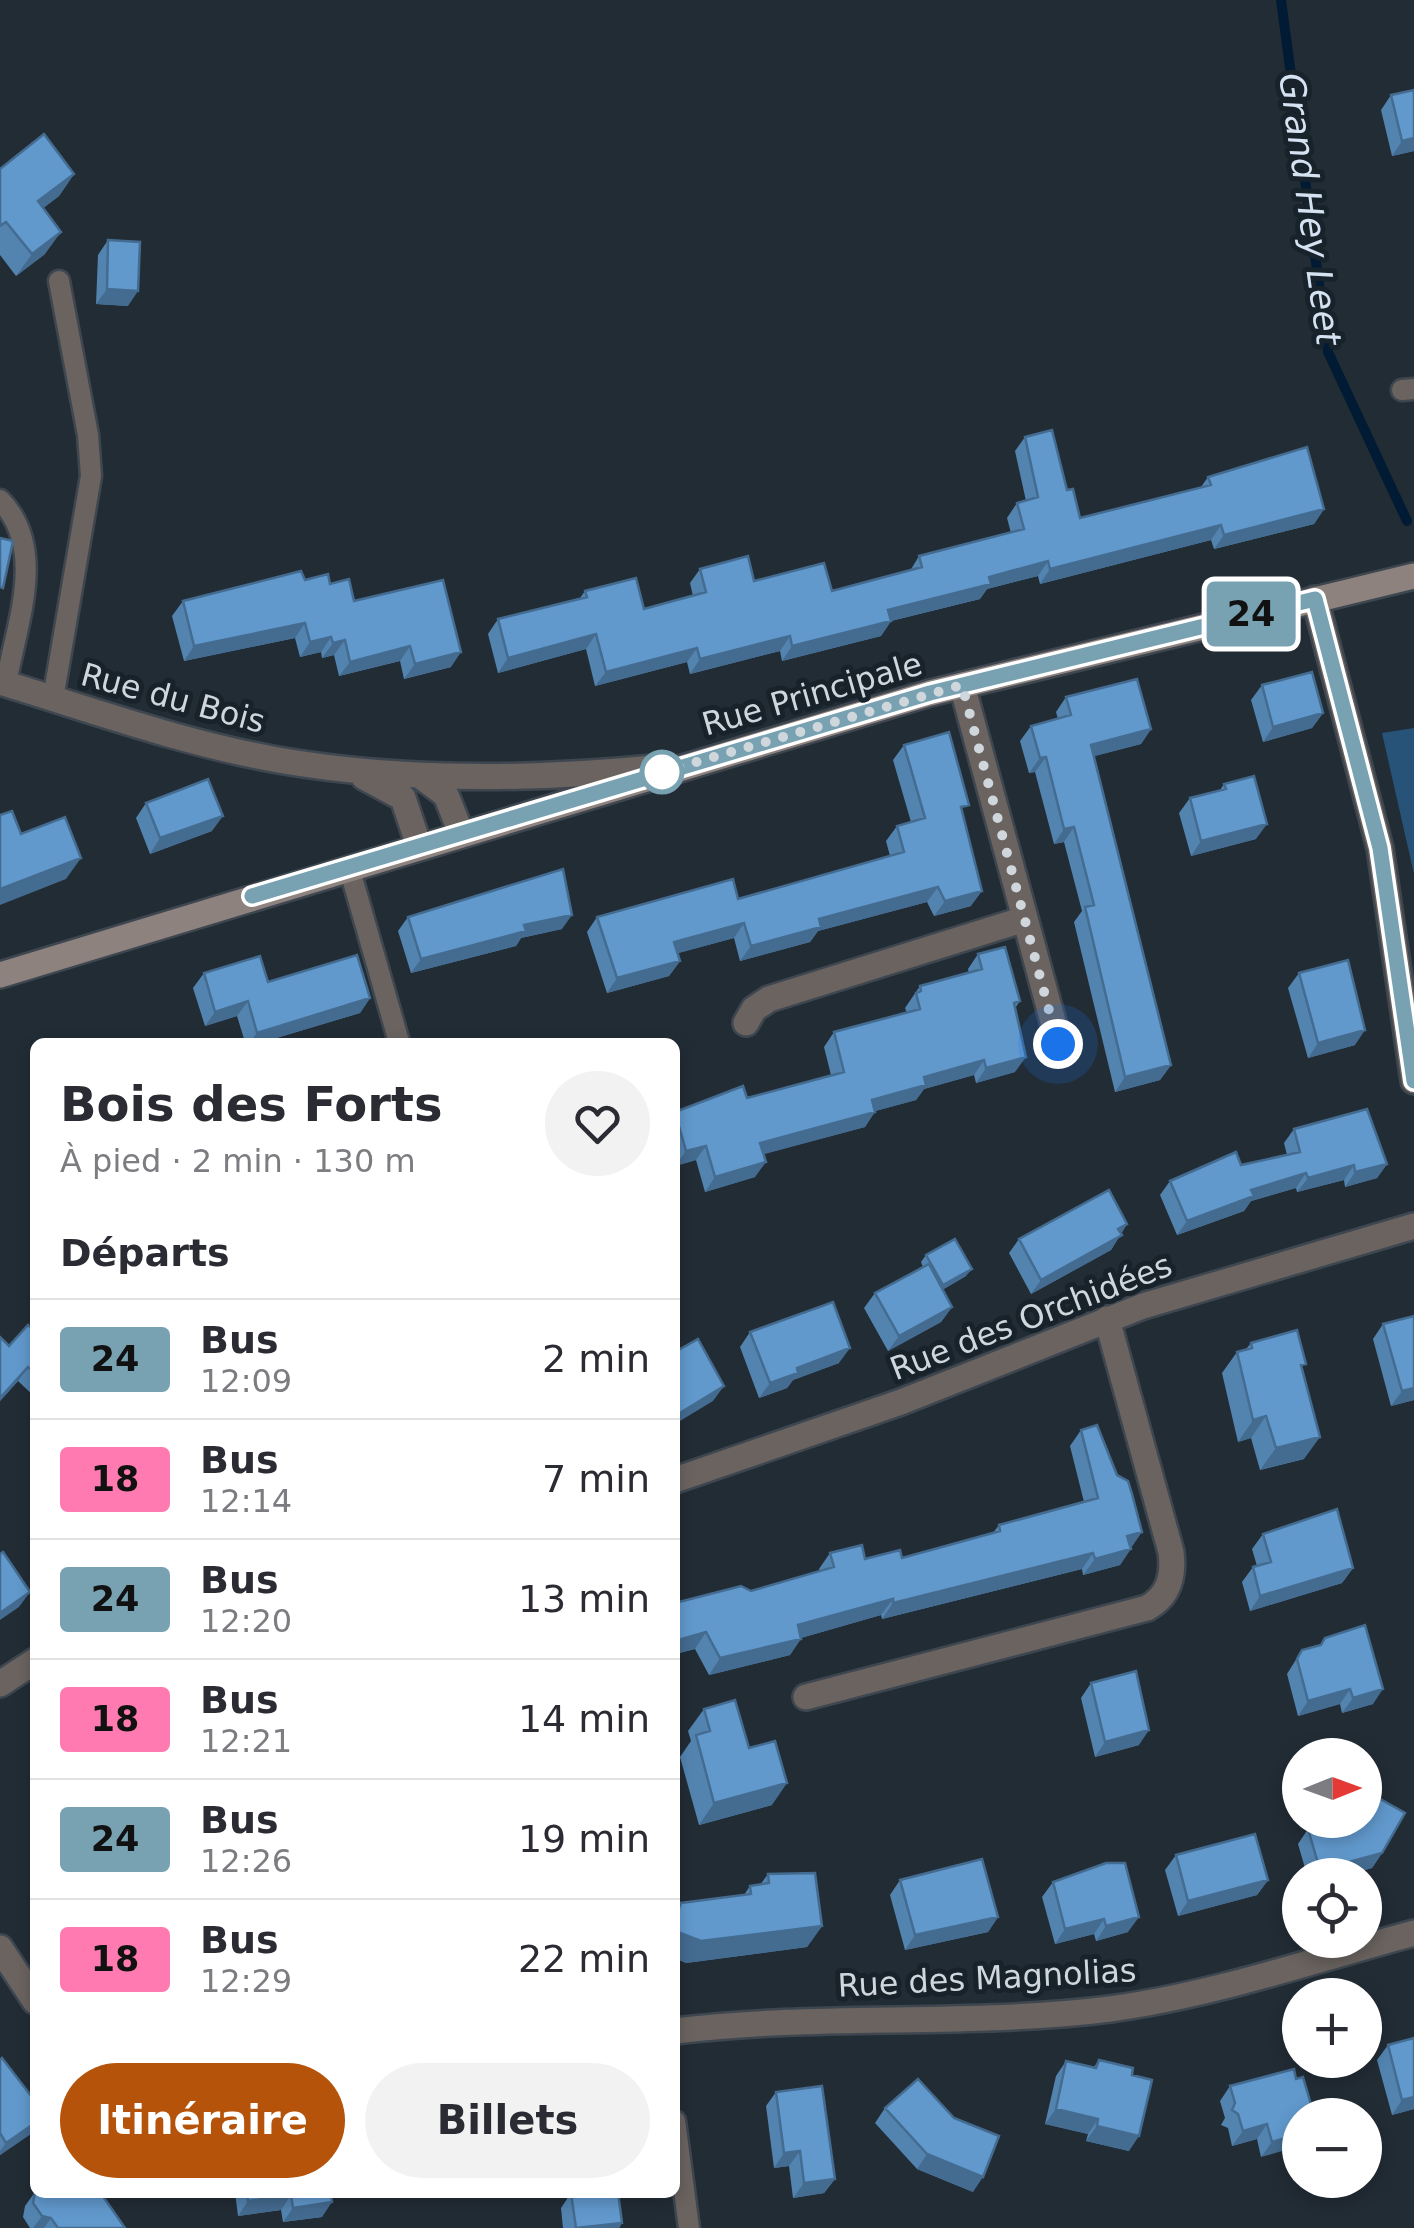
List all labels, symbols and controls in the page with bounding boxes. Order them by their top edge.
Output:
water label: Grand Hey Leet [1271,70,1349,349]
line badge: 24 [1206,582,1296,646]
text: 24 [1227,594,1275,634]
street label: Rue Principale [698,644,926,744]
street label: Rue du Bois [77,655,269,741]
unlabelled marker [641,751,683,793]
your location [1033,1019,1083,1069]
button: heart [545,1071,650,1176]
text: Bois des Forts [60,1076,443,1132]
text: À pied · 2 min · 130 m [60,1142,416,1180]
text: Départs [60,1231,230,1275]
street label: Rue des Orchidées [885,1246,1177,1388]
text: Bus [200,1318,279,1362]
text: 2 min [542,1337,650,1381]
text: 24 [91,1339,139,1379]
text: 12:09 [200,1362,292,1400]
text: Bus [200,1438,279,1482]
text: 7 min [542,1457,650,1501]
text: 18 [91,1459,139,1499]
text: 12:14 [200,1482,292,1520]
text: Bus [200,1558,279,1602]
text: 13 min [518,1577,650,1621]
text: 24 [91,1579,139,1619]
text: 12:20 [200,1602,292,1640]
text: Bus [200,1678,279,1722]
text: 14 min [518,1697,650,1741]
text: 18 [91,1699,139,1739]
text: 12:21 [200,1722,292,1760]
north arrow [1282,1738,1382,1838]
map controls [1282,1738,1382,2198]
text: Bus [200,1798,279,1842]
text: 19 min [518,1817,650,1861]
text: 24 [91,1819,139,1859]
text: 12:26 [200,1842,292,1880]
button: locate [1282,1858,1382,1958]
text: Bus [200,1918,279,1962]
text: 22 min [518,1937,650,1981]
text: 18 [91,1939,139,1979]
street label: Rue des Magnolias [837,1951,1137,2005]
text: 12:29 [200,1962,292,2000]
button: + [1282,1978,1382,2078]
button: Itinéraire [60,2063,345,2178]
button: Billets [365,2063,650,2178]
button: − [1282,2098,1382,2198]

